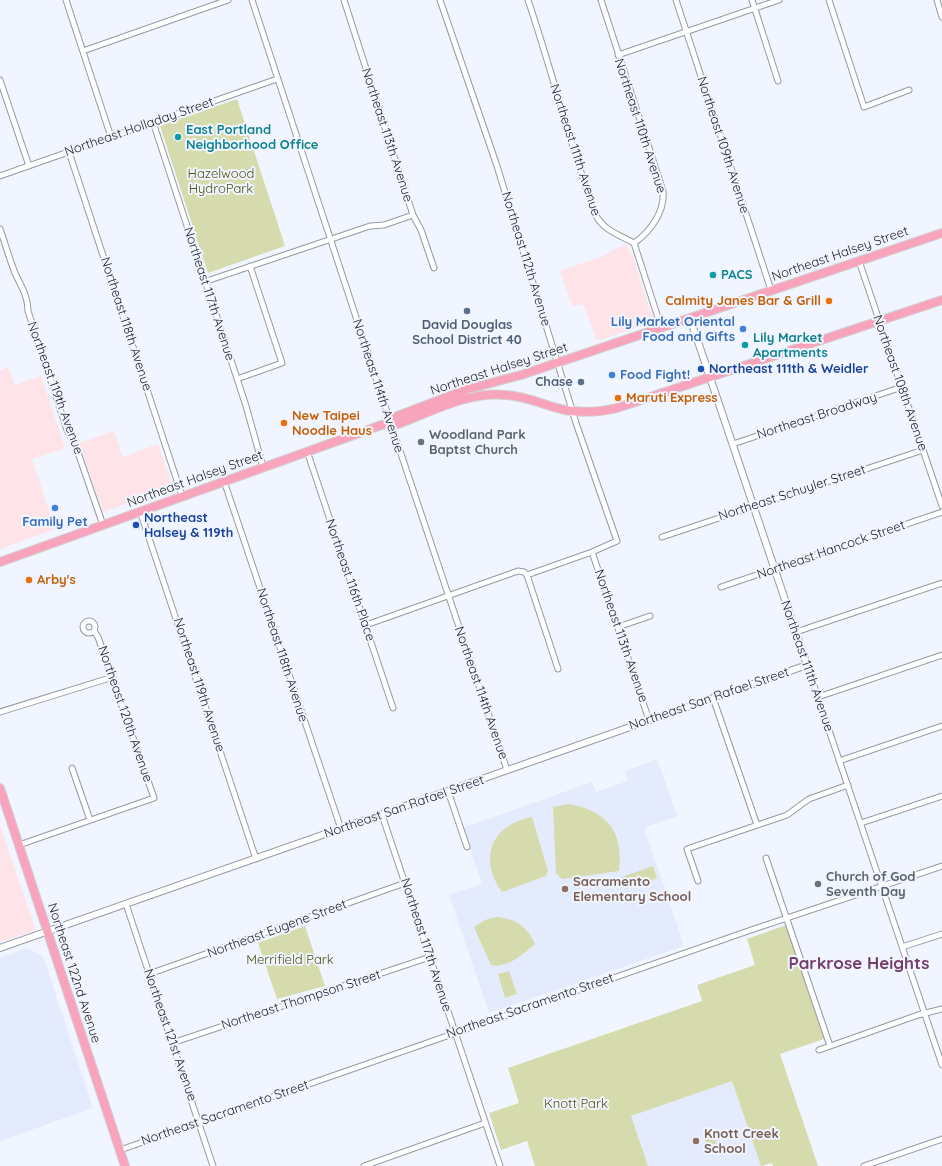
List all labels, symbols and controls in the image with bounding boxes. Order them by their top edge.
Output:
street label: Northeast 110th Avenue [611,57,669,195]
street label: Northeast 113th Avenue [358,66,416,204]
street label: Northeast 109th Avenue [693,75,753,215]
street label: Northeast 111th Avenue [546,82,604,218]
street label: Northeast Holladay Street [62,94,216,160]
place label: East Portland Neighborhood Office [186,122,318,153]
marker: East Portland Neighborhood Office [173,132,183,142]
park label: Hazelwood HydroPark [188,166,254,197]
street label: Northeast 112th Avenue [498,190,554,328]
street label: Northeast Halsey Street [770,223,910,285]
street label: Northeast 117th Avenue [180,225,238,363]
street label: Northeast 118th Avenue [97,255,155,393]
place label: PACS [721,267,752,283]
marker: PACS [708,270,718,280]
place label: Calmity Janes Bar & Grill [665,293,821,309]
marker: Calmity Janes Bar & Grill [824,296,834,306]
marker: David Douglas School District 40 [462,306,472,316]
street label: Northeast 108th Avenue [869,313,931,453]
place label: Lily Market Oriental Food and Gifts [611,314,735,345]
street label: Northeast 114th Avenue [349,317,407,455]
place label: David Douglas School District 40 [412,317,522,348]
street label: Northeast 119th Avenue [24,320,86,456]
marker: Lily Market Oriental Food and Gifts [738,324,748,334]
place label: Lily Market Apartments [753,330,828,361]
street label: Northeast Halsey Street [428,339,570,399]
marker: Lily Market Apartments [740,340,750,350]
place label: Northeast 111th & Weidler [709,361,869,377]
marker: Northeast 111th & Weidler [696,364,706,374]
place label: Food Fight! [620,367,690,383]
marker: Food Fight! [607,370,617,380]
place label: Chase [535,374,573,390]
marker: Chase [576,377,586,387]
street label: Northeast Broadway [755,389,879,443]
place label: Maruti Express [626,390,718,406]
marker: Maruti Express [613,393,623,403]
place label: New Taipei Noodle Haus [292,408,372,439]
marker: New Taipei Noodle Haus [279,418,289,428]
place label: Woodland Park Baptst Church [429,427,526,458]
marker: Woodland Park Baptst Church [416,437,426,447]
street label: Northeast Halsey Street [125,447,265,511]
street label: Northeast Schuyler Street [716,462,868,524]
marker: Family Pet [50,503,60,513]
place label: Northeast Halsey & 119th [144,510,233,541]
place label: Family Pet [22,514,88,530]
street label: Northeast 116th Place [322,517,378,643]
street label: Northeast Hancock Street [755,517,907,583]
marker: Northeast Halsey & 119th [131,520,141,530]
street label: Northeast 113th Avenue [591,567,651,705]
place label: Arby's [37,572,76,588]
marker: Arby's [24,575,34,585]
street label: Northeast 118th Avenue [253,586,311,724]
street label: Northeast 111th Avenue [777,598,837,734]
street label: Northeast 119th Avenue [170,616,228,754]
street label: Northeast 114th Avenue [451,625,511,761]
street label: Northeast 120th Avenue [94,644,156,784]
street label: Northeast San Rafael Street [627,664,791,734]
street label: Northeast San Rafael Street [322,772,486,842]
place label: Church of God Seventh Day [826,869,916,900]
place label: Sacramento Elementary School [573,874,691,905]
street label: Northeast 117th Avenue [397,876,455,1014]
marker: Church of God Seventh Day [813,879,823,889]
marker: Sacramento Elementary School [560,884,570,894]
street label: Northeast Eugene Street [205,897,349,961]
street label: Northeast 122nd Avenue [44,901,104,1045]
park label: Merrifield Park [246,952,334,968]
district label: Parkrose Heights [788,954,930,974]
street label: Northeast 121st Avenue [140,967,200,1103]
street label: Northeast Thompson Street [219,967,383,1033]
street label: Northeast Sacramento Street [444,970,616,1042]
street label: Northeast Sacramento Street [139,1077,311,1149]
park label: Knott Park [544,1096,608,1112]
place label: Knott Creek School [704,1126,779,1157]
marker: Knott Creek School [691,1136,701,1146]

